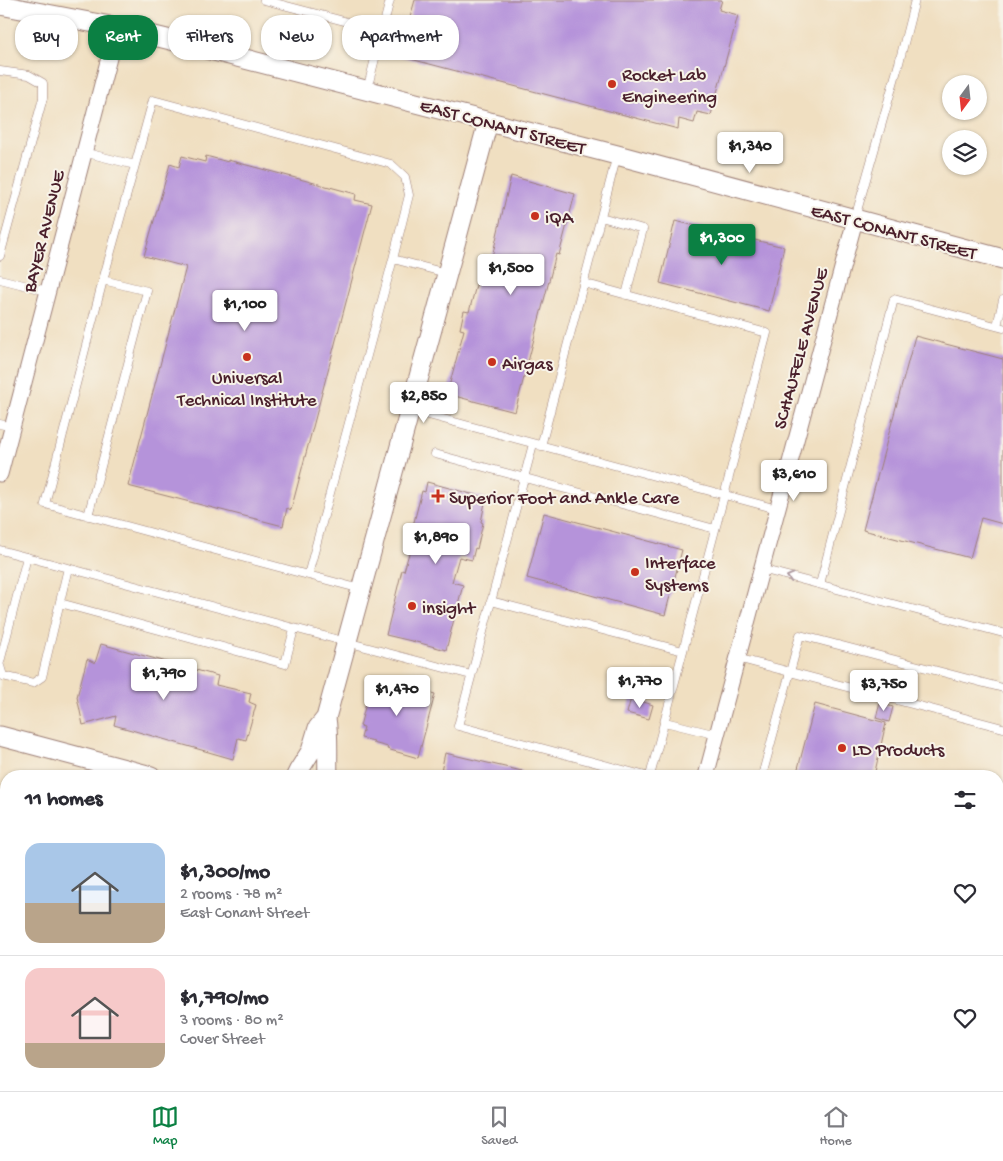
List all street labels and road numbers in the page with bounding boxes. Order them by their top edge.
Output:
street label: EAST CONANT STREET [417,95,588,162]
street label: BAYER AVENUE [19,167,72,296]
street label: EAST CONANT STREET [808,200,979,267]
street label: SCHAUFELE AVENUE [770,265,835,432]

